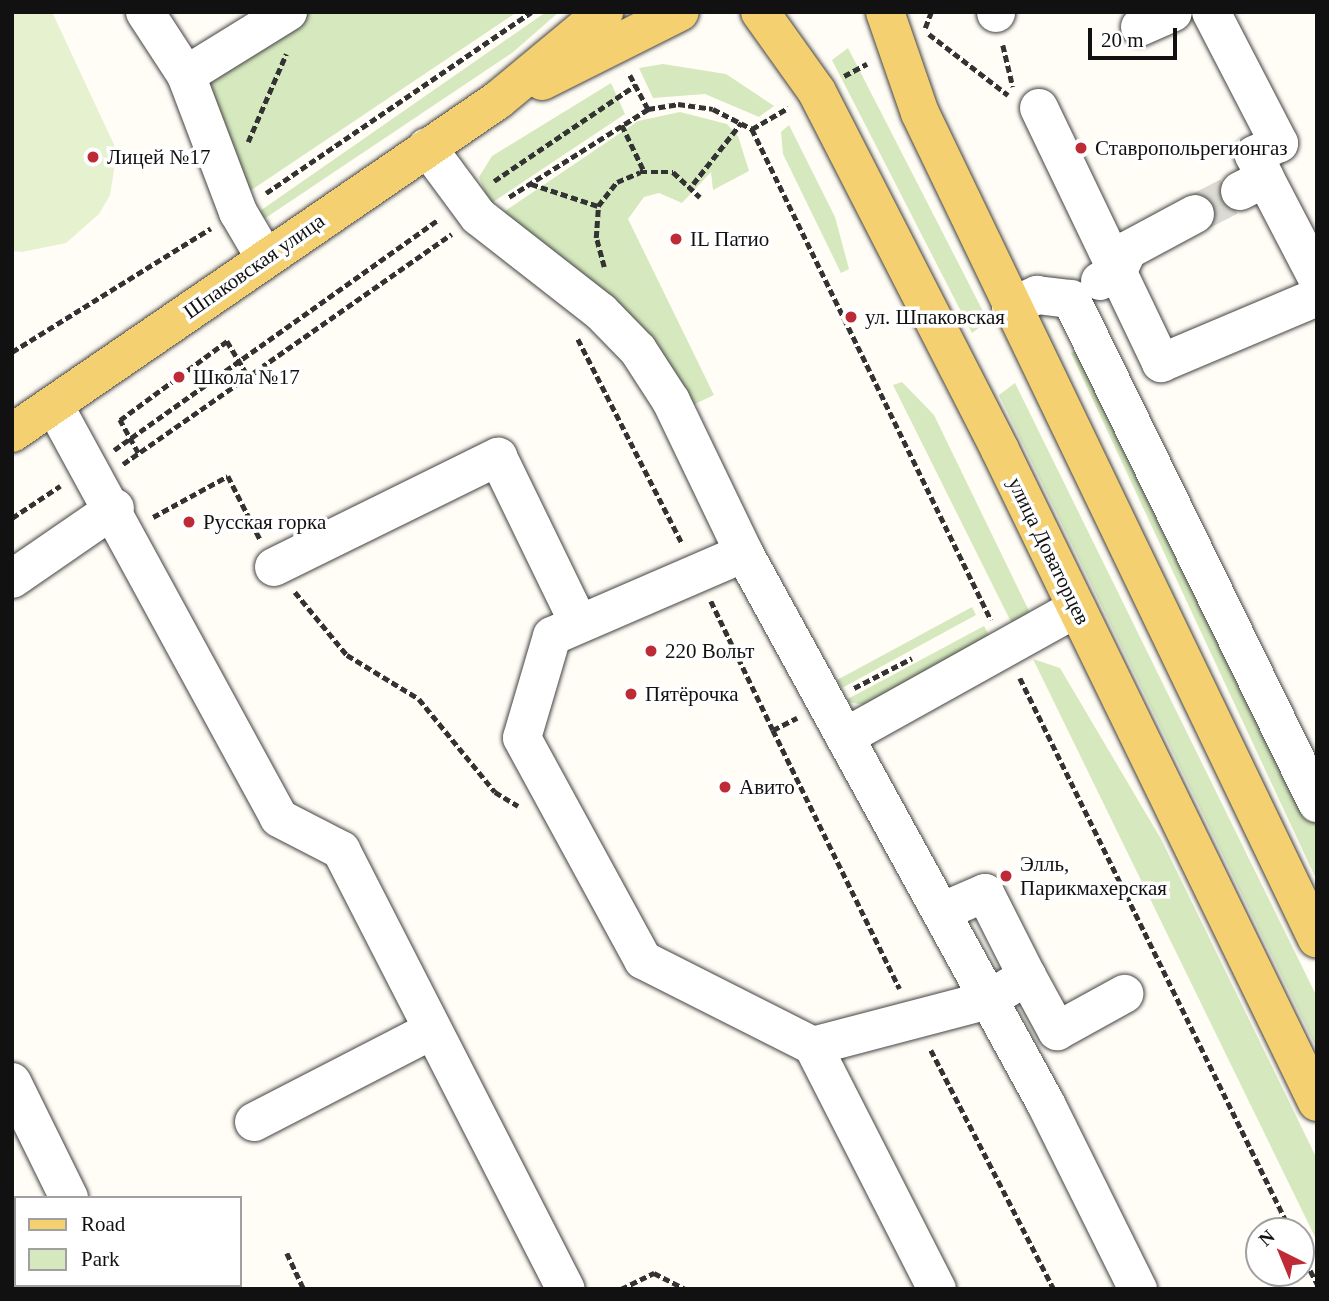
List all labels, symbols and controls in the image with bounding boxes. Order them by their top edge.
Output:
scale bar [1091,14,1180,58]
text: 20 m [1101,28,1144,52]
place label: Ставропольрегионгаз [1095,135,1288,161]
marker: Ставропольрегионгаз [1073,140,1089,156]
place label: Лицей №17 [107,144,211,170]
marker: Лицей №17 [85,149,101,165]
street label: Шпаковская улица [179,208,329,324]
place label: IL Патио [690,226,770,252]
marker: IL Патио [668,231,684,247]
place label: ул. Шпаковская [865,304,1005,330]
marker: ул. Шпаковская [843,309,859,325]
place label: Школа №17 [193,364,300,390]
marker: Школа №17 [171,369,187,385]
street label: улица Доваторцев [1002,473,1096,629]
place label: Русская горка [203,509,326,535]
marker: Русская горка [181,514,197,530]
place label: 220 Вольт [665,638,754,664]
marker: 220 Вольт [643,643,659,659]
place label: Пятёрочка [645,681,739,707]
marker: Пятёрочка [623,686,639,702]
place label: Авито [739,774,795,800]
marker: Авито [717,779,733,795]
place label: Элль, Парикмахерская [1020,851,1167,901]
marker: Элль, Парикмахерская [998,868,1014,884]
legend [14,1196,242,1287]
text: Road [81,1212,125,1236]
north arrow [1245,1217,1315,1287]
text: N [1255,1225,1279,1250]
text: Park [81,1247,120,1271]

